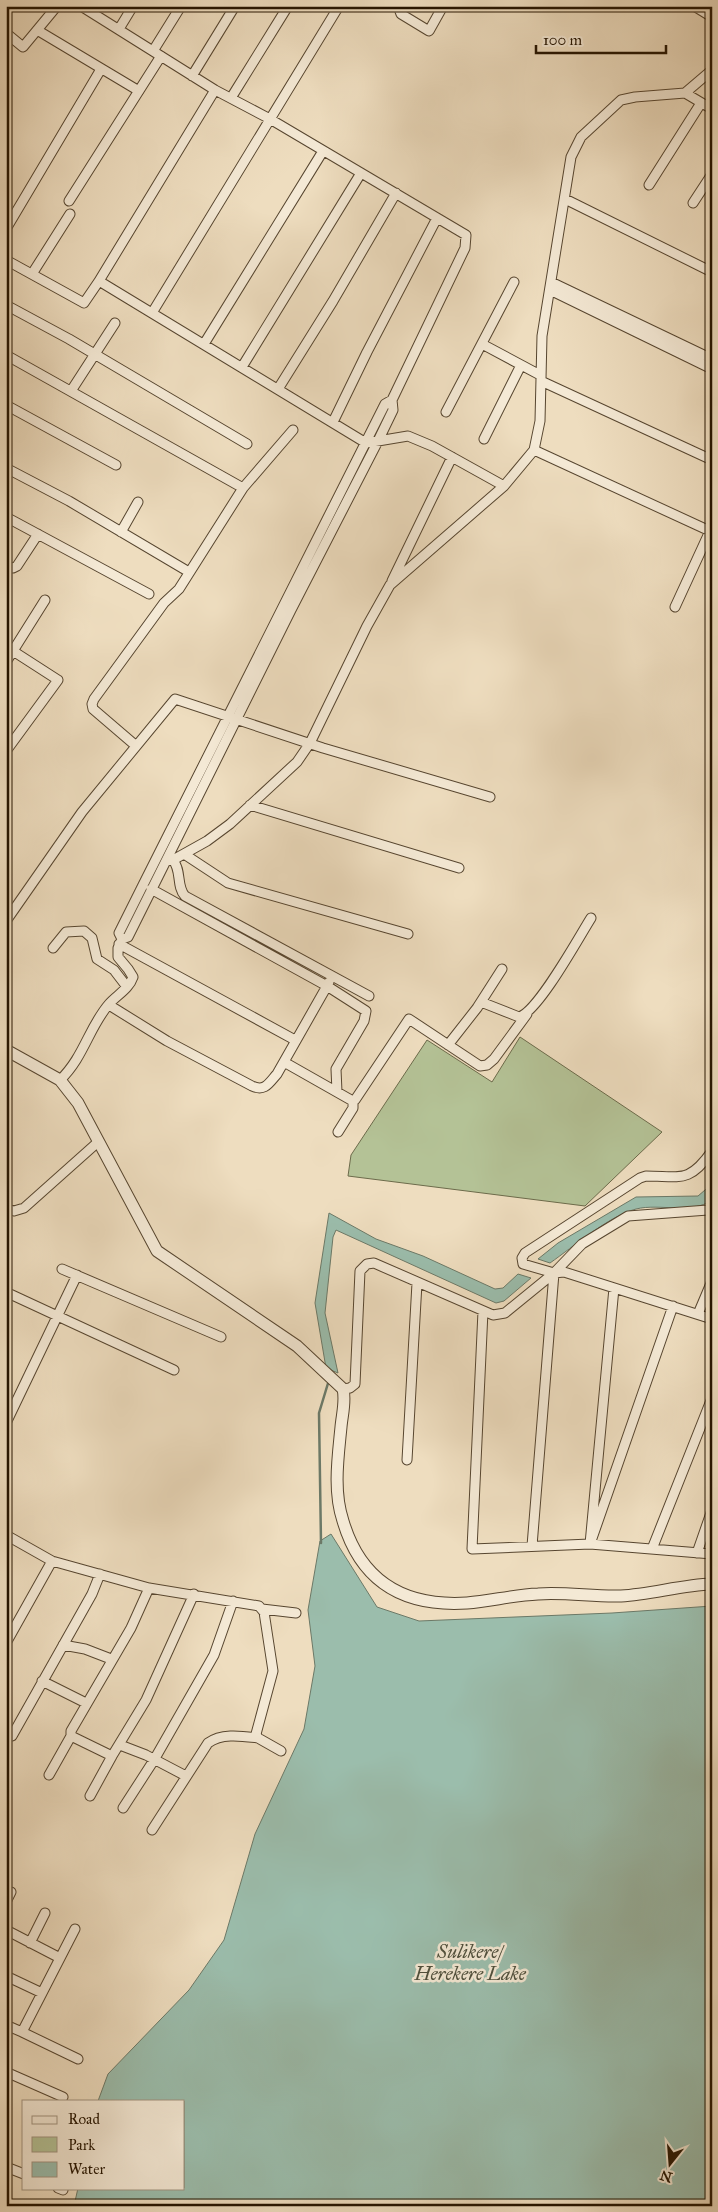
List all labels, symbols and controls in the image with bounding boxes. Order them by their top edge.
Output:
scale bar [536,22,666,54]
text: 100 m [543,31,583,49]
water label: Sulikere/ Herekere Lake [413,1940,527,1985]
legend [22,2100,185,2190]
text: Road [68,2110,100,2128]
text: Park [68,2136,95,2154]
north arrow [646,2140,696,2190]
text: Water [68,2160,105,2178]
text: N [658,2166,675,2186]

